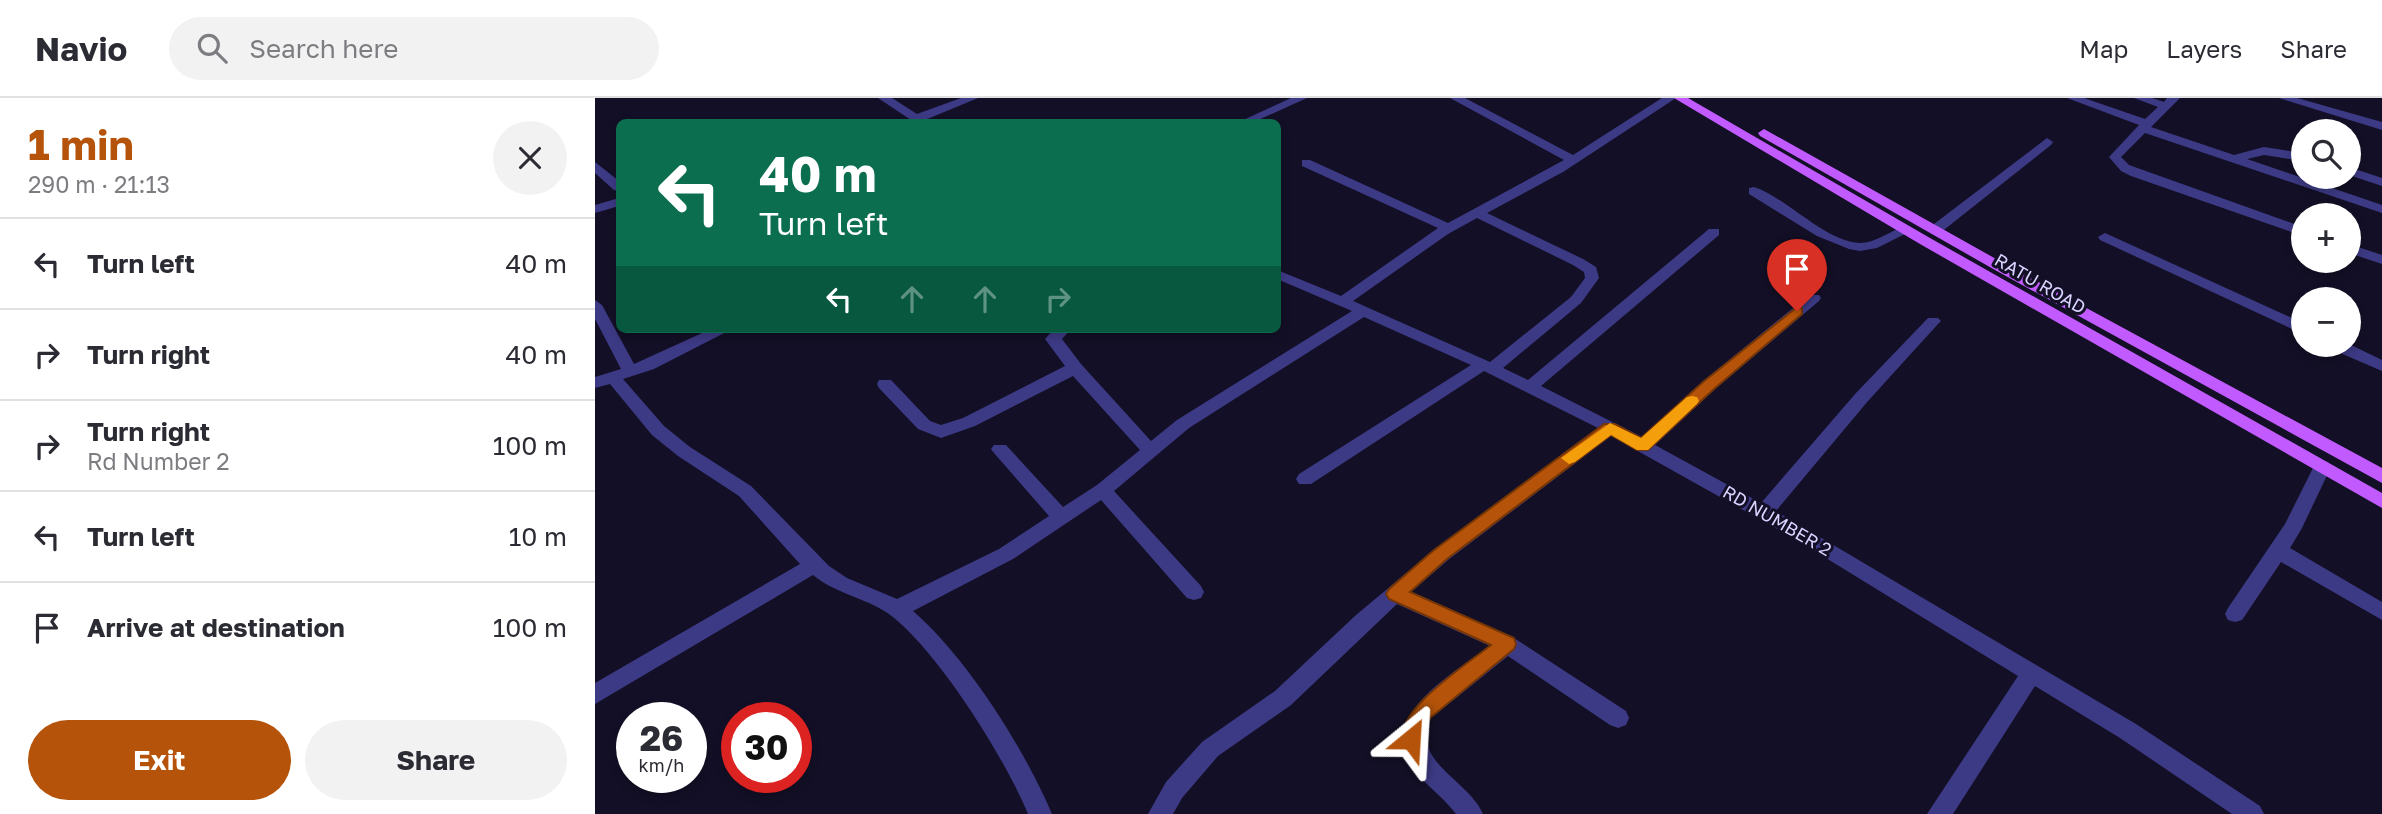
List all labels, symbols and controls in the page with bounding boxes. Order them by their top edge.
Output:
search box [169,17,659,80]
text: Navio [35,29,127,68]
icon: search [193,29,231,67]
text: Search here [249,33,398,64]
text: Map [2079,34,2128,63]
text: Layers [2166,34,2242,63]
text: Share [2280,34,2347,63]
text: 1 min [28,119,134,169]
map controls [2291,119,2361,357]
button: search [2291,119,2361,189]
button: close [493,121,567,195]
text: 40 m [759,144,877,203]
icon: left [644,147,735,238]
text: 290 m · 21:13 [28,170,170,198]
button: + [2291,203,2361,273]
text: Turn left [759,204,888,242]
pin [1767,239,1827,311]
icon: left [28,245,66,283]
text: Turn left [87,248,195,279]
text: 40 m [506,248,567,279]
street label: RATU ROAD [1991,248,2090,318]
icon: arrive [1778,250,1816,288]
icon: left [820,280,858,318]
icon: ahead [893,280,931,318]
icon: ahead [966,280,1004,318]
icon: right [1039,280,1077,318]
button: − [2291,287,2361,357]
icon: right [28,336,66,374]
text: Turn right [87,339,210,370]
text: 40 m [506,339,567,370]
text: Turn right [87,416,210,447]
icon: right [28,427,66,465]
text: 100 m [493,430,567,461]
text: Rd Number 2 [87,447,230,475]
street label: RD NUMBER 2 [1719,480,1836,560]
icon: left [28,518,66,556]
text: Turn left [87,521,195,552]
text: 10 m [509,521,567,552]
icon: arrive [28,609,66,647]
text: Arrive at destination [87,612,345,643]
text: 100 m [493,612,567,643]
speed limit sign: 30 [721,702,812,793]
position arrow [1374,702,1448,776]
text: 26 [640,717,683,759]
button: Exit [28,720,291,800]
button: Share [305,720,567,800]
text: km/h [639,754,684,776]

